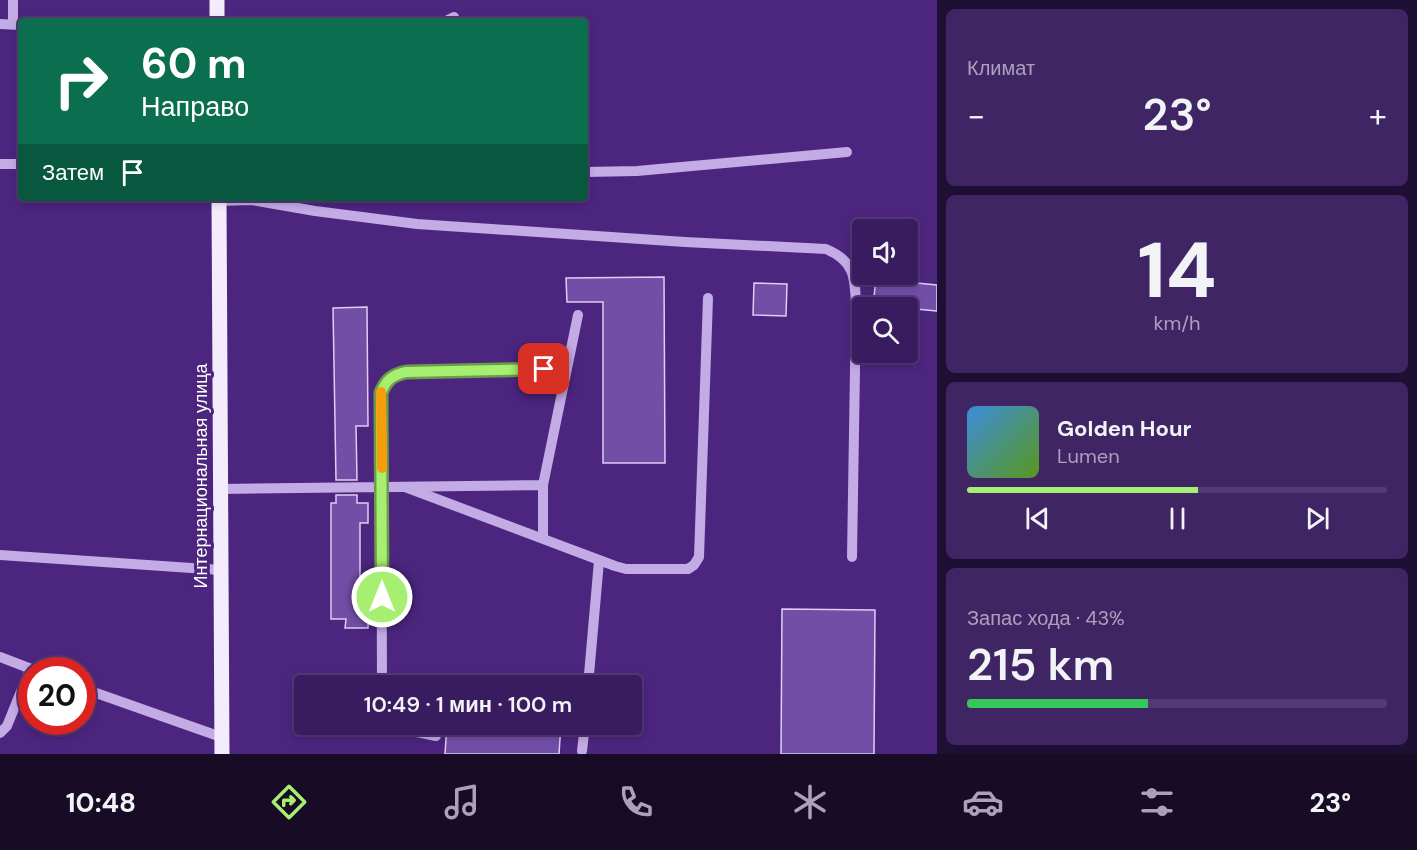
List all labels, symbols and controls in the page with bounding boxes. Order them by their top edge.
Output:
text: 60 m [141,36,247,91]
icon: right [42,42,120,120]
text: Климат [967,55,1035,81]
text: 23° [1143,85,1212,144]
text: Направо [141,89,249,124]
text: − [967,94,985,137]
text: + [1369,94,1387,137]
icon: arrive [116,156,149,189]
text: Затем [42,158,104,187]
map controls [852,219,918,363]
button: sound [852,219,918,285]
text: 14 [1137,220,1217,321]
button: search [852,297,918,363]
text: km/h [1153,310,1201,336]
pin [518,343,569,394]
icon: arrive [527,352,560,385]
street label: Интернациональная улица [189,362,213,589]
text: Golden Hour [1057,414,1192,443]
text: Lumen [1057,443,1120,469]
icon: previous [1021,502,1054,535]
icon: pause [1161,502,1194,535]
icon: next [1301,502,1334,535]
position arrow [350,565,414,629]
text: Запас хода · 43% [967,605,1125,631]
text: 215 km [967,635,1114,694]
speed limit sign: 20 [18,657,96,735]
text: 10:49 · 1 мин · 100 m [364,690,572,719]
icon: directions [268,781,310,823]
icon: music [441,781,483,823]
icon: phone [615,781,657,823]
icon: climate [789,781,831,823]
icon: car [962,781,1004,823]
icon: filters [1136,781,1178,823]
text: 10:48 [66,785,136,820]
text: 23° [1309,785,1351,820]

